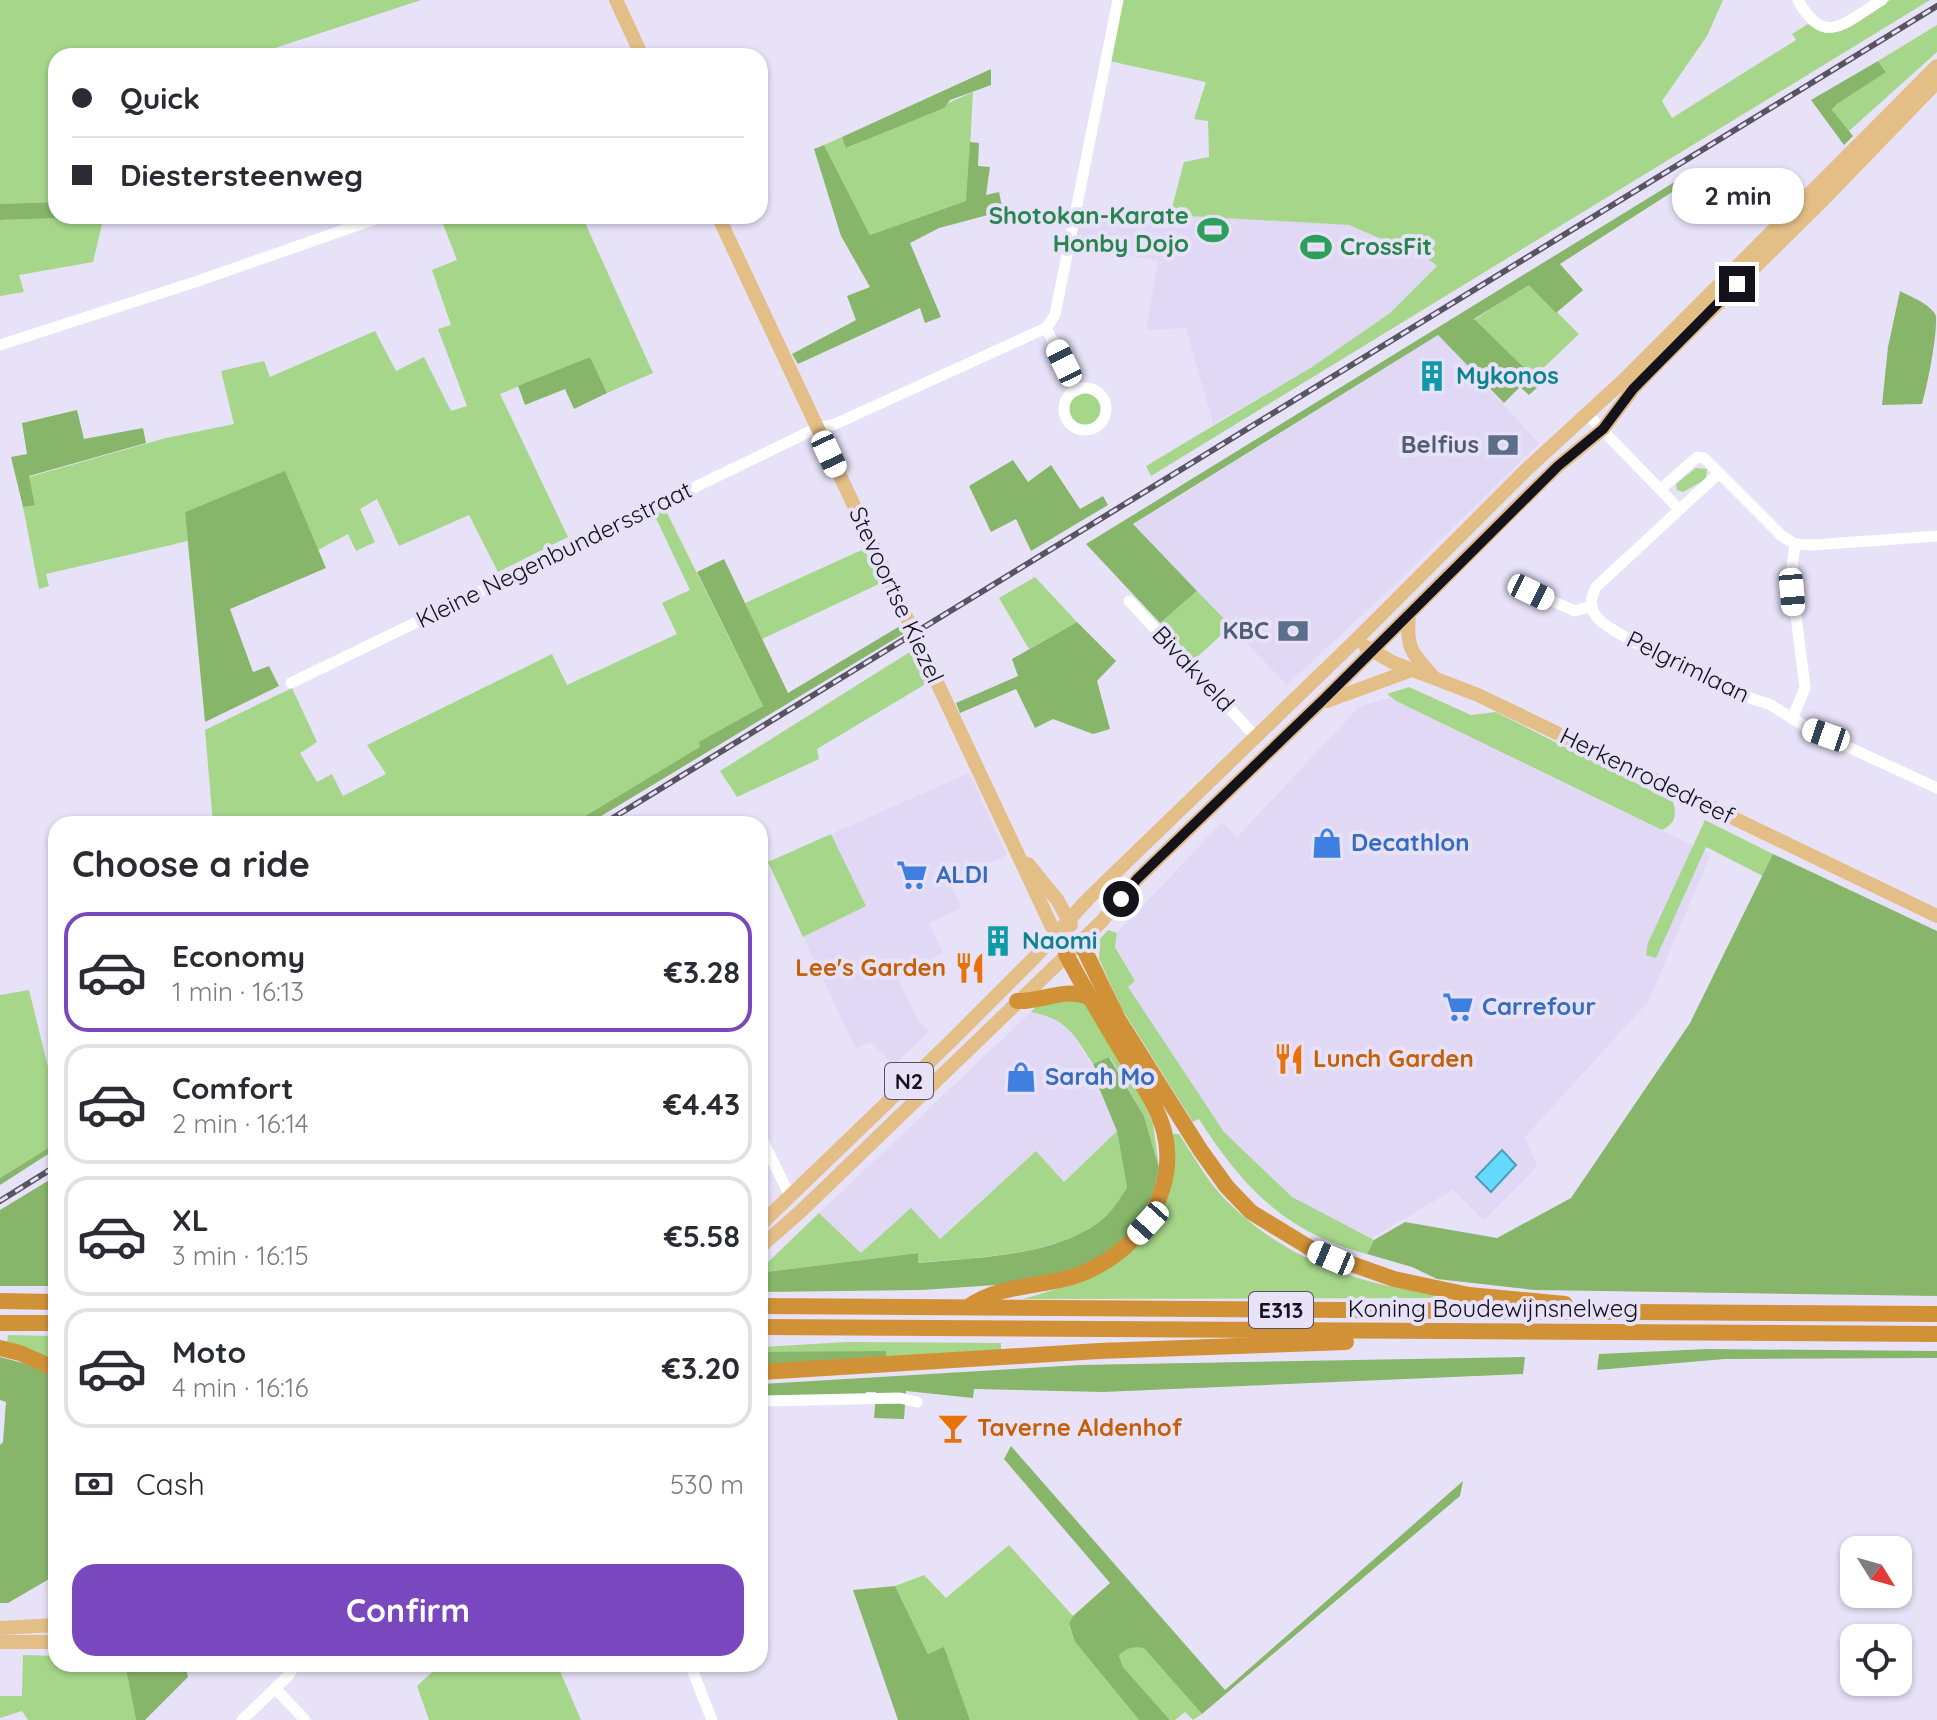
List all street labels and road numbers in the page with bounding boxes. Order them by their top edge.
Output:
street label: Kleine Negenbundersstraat [411,474,697,634]
street label: Stevoortse Kiezel [843,502,951,687]
street label: Bivakveld [1146,619,1241,718]
street label: Pelgrimlaan [1622,623,1755,709]
street label: Herkenrodedreef [1555,720,1740,830]
road number: N2 [885,1063,933,1099]
road number: E313 [1249,1292,1313,1328]
street label: Koning Boudewijnsnelweg [1348,1293,1638,1323]

